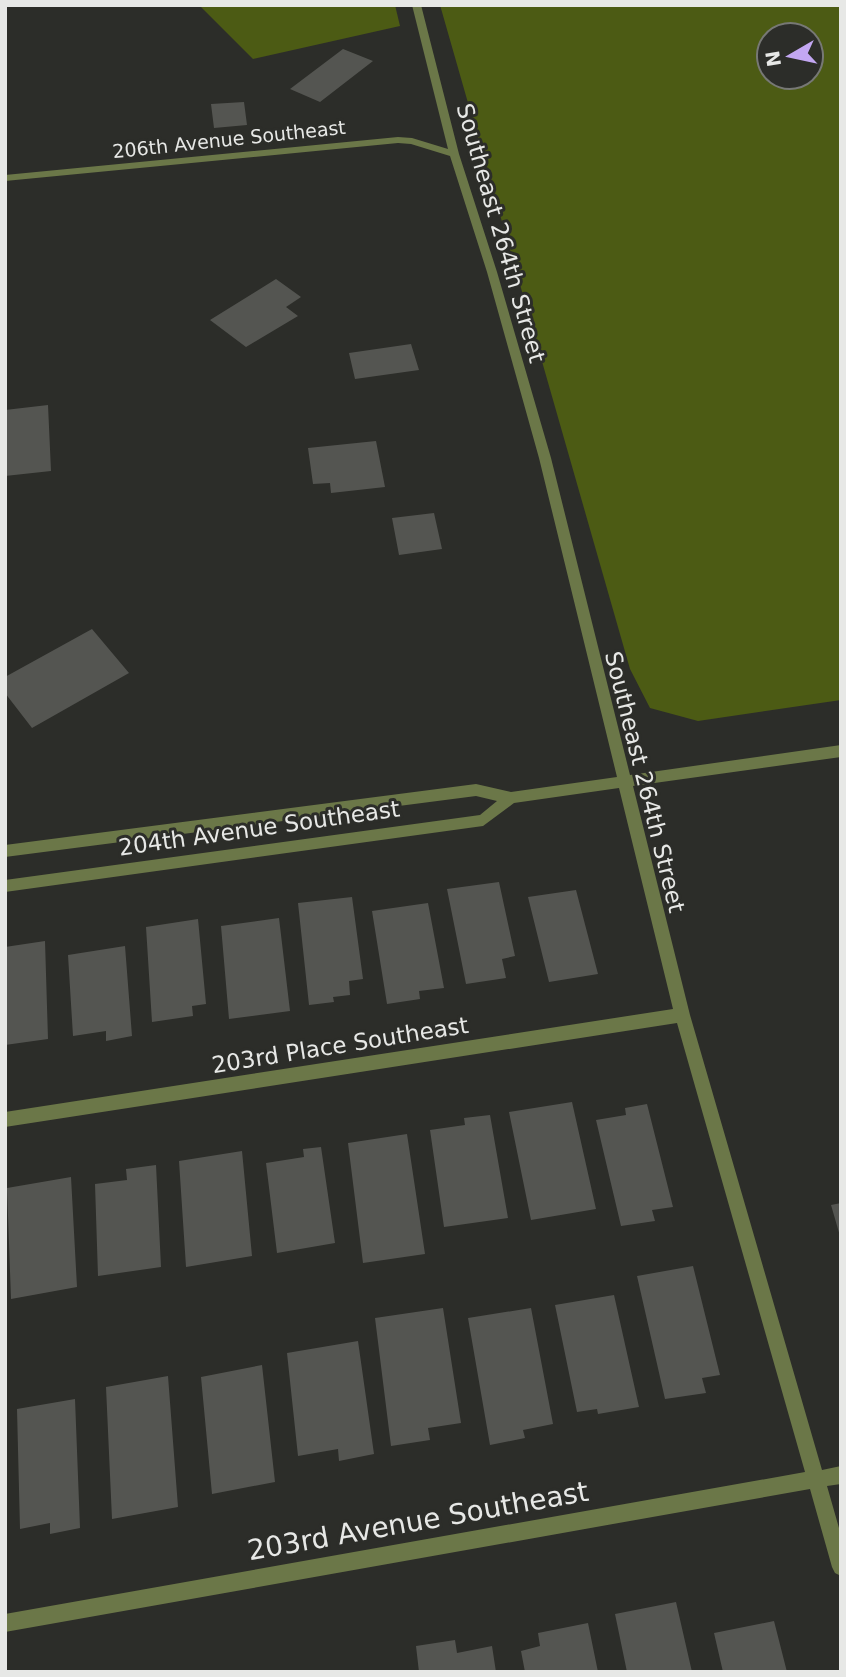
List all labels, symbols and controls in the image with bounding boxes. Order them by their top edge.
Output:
north arrow [755,21,825,91]
text: N [761,49,785,68]
street label: Southeast 264th Street [452,101,550,365]
street label: 206th Avenue Southeast [111,116,347,162]
street label: Southeast 264th Street [600,649,690,915]
street label: 204th Avenue Southeast [117,795,401,861]
street label: 203rd Place Southeast [210,1012,470,1078]
street label: 203rd Avenue Southeast [245,1475,591,1567]

